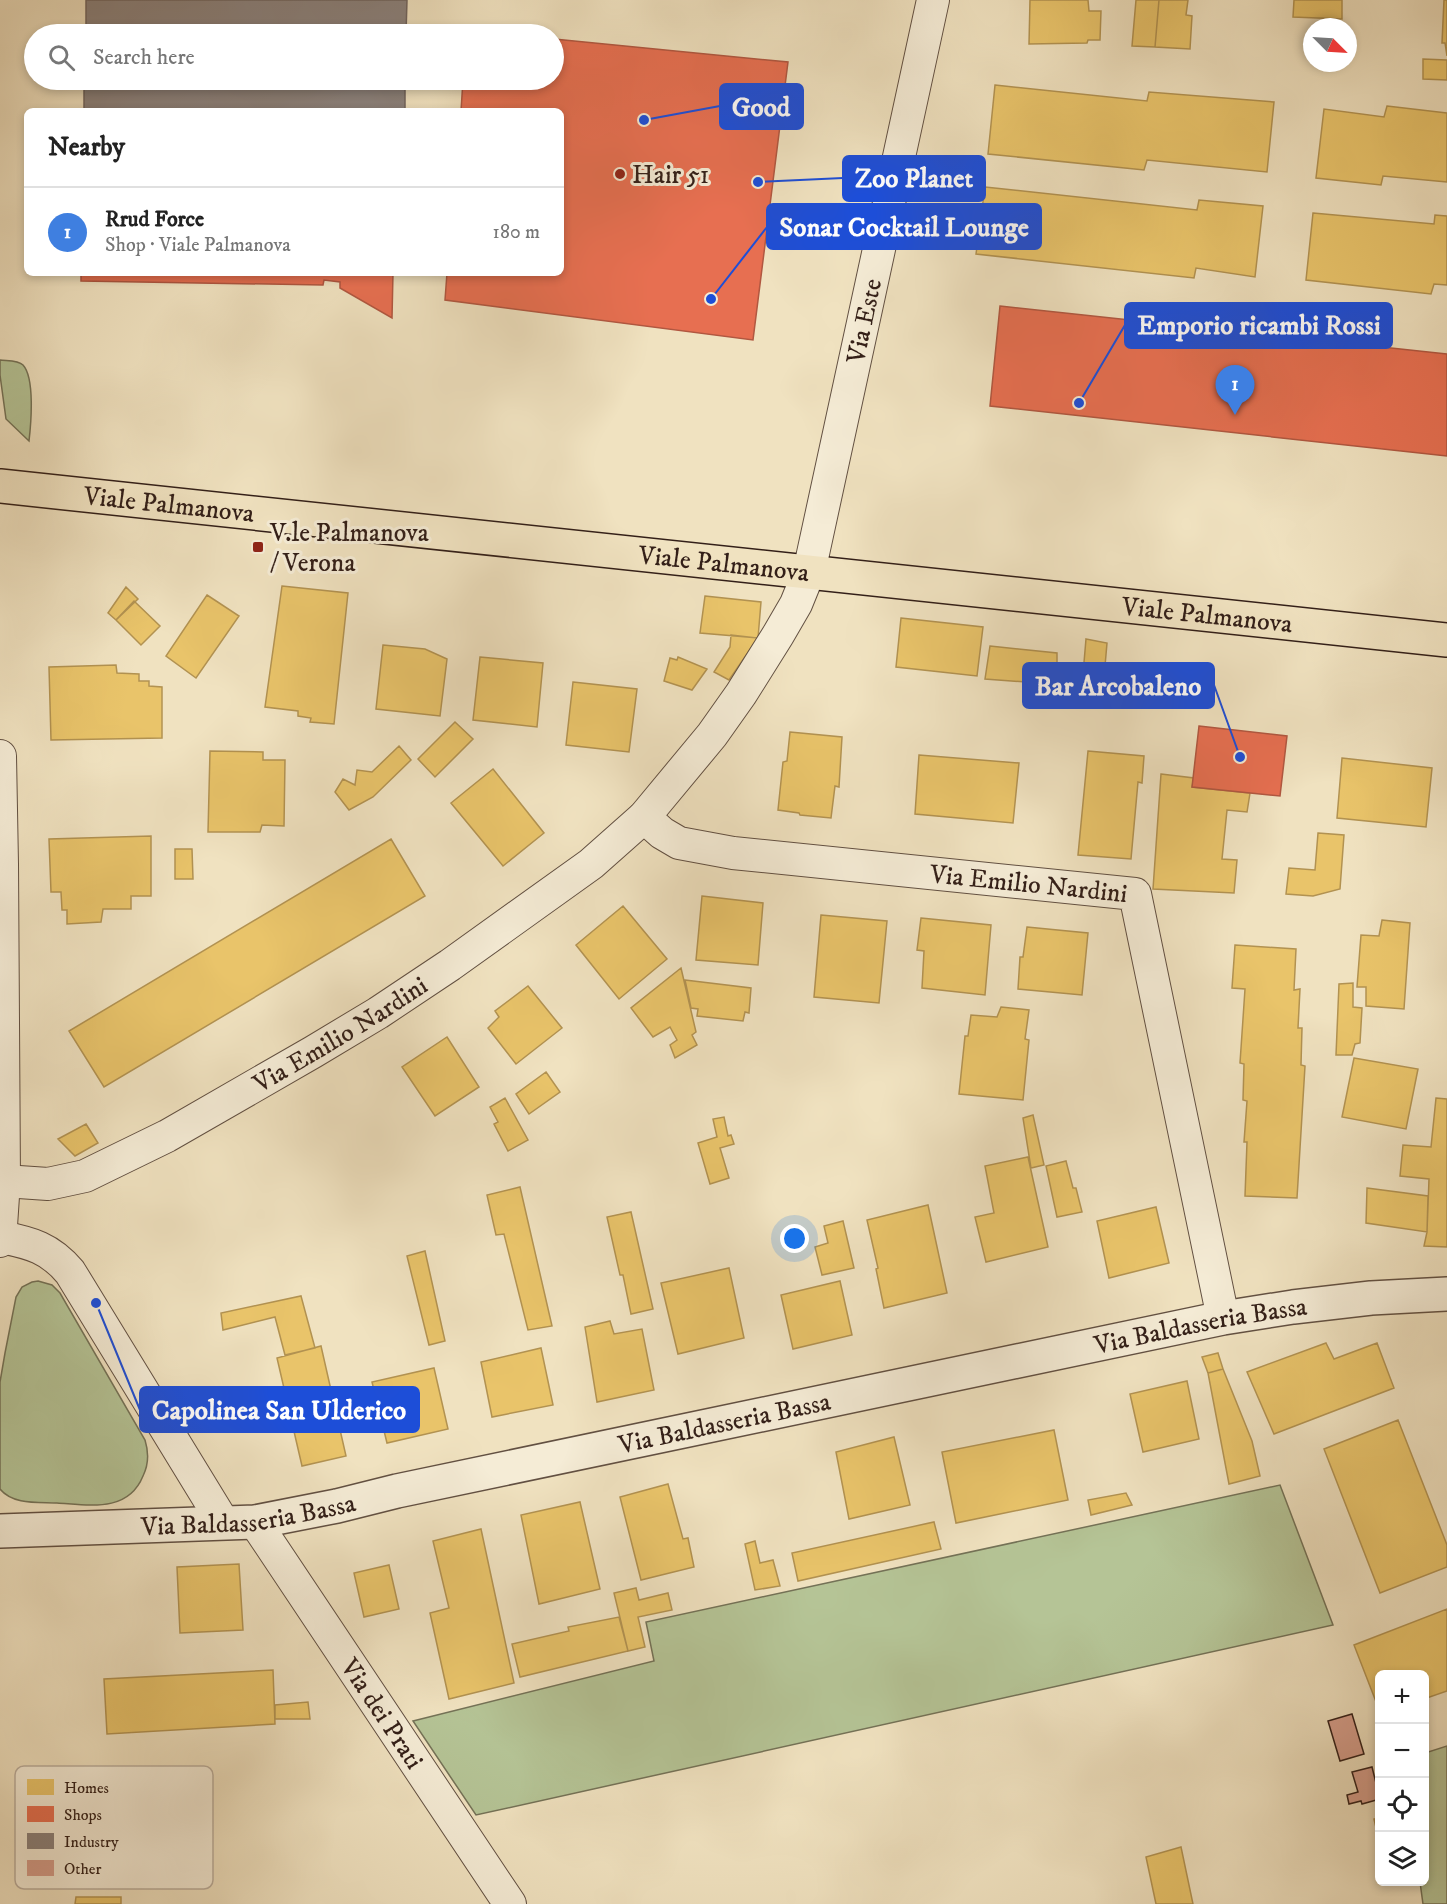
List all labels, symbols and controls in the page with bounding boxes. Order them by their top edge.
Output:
north arrow [1303,18,1357,72]
search box [24,24,564,90]
icon: search [45,41,78,74]
text: Search here [93,44,195,71]
callout: Good [720,84,803,129]
text: Good [732,91,791,125]
text: Nearby [48,131,125,164]
callout: Zoo Planet [843,156,985,201]
place label: Hair 51 [632,159,709,192]
text: Zoo Planet [855,162,974,196]
marker: Hair 51 [613,167,627,181]
callout: Sonar Cocktail Lounge [767,204,1041,249]
text: Rrud Force [105,206,204,233]
text: Sonar Cocktail Lounge [779,211,1029,245]
text: 1 [64,220,71,245]
text: 180 m [493,220,540,245]
text: Shop · Viale Palmanova [105,233,291,258]
street label: Via Este [839,276,890,368]
callout: Emporio ricambi Rossi [1125,303,1392,348]
text: Emporio ricambi Rossi [1137,309,1381,343]
pin: 1 [1216,366,1254,415]
street label: Viale Palmanova [81,480,256,531]
place label: V.le Palmanova / Verona [269,517,429,580]
street label: Viale Palmanova [636,539,811,590]
marker: V.le Palmanova / Verona [251,540,265,554]
street label: Viale Palmanova [1119,590,1294,641]
callout: Bar Arcobaleno [1023,663,1214,708]
text: Bar Arcobaleno [1035,670,1201,704]
street label: Via Emilio Nardini [927,858,1129,911]
street label: Via Emilio Nardini [247,970,434,1101]
your location [780,1224,809,1253]
street label: Via Baldasseria Bassa [1090,1291,1309,1363]
street label: Via Baldasseria Bassa [615,1386,834,1462]
callout: Capolinea San Ulderico [140,1387,419,1432]
text: Capolinea San Ulderico [152,1394,406,1428]
street label: Via Baldasseria Bassa [139,1487,359,1544]
street label: Via dei Prati [332,1652,430,1776]
map controls [1375,1670,1429,1886]
button: + [1375,1670,1429,1724]
button: − [1375,1724,1429,1778]
legend [15,1766,213,1889]
text: Homes [64,1778,109,1798]
button: locate [1375,1778,1429,1832]
text: Shops [64,1805,102,1825]
text: Industry [64,1832,119,1852]
button: layers [1375,1832,1429,1886]
text: Other [64,1859,101,1879]

